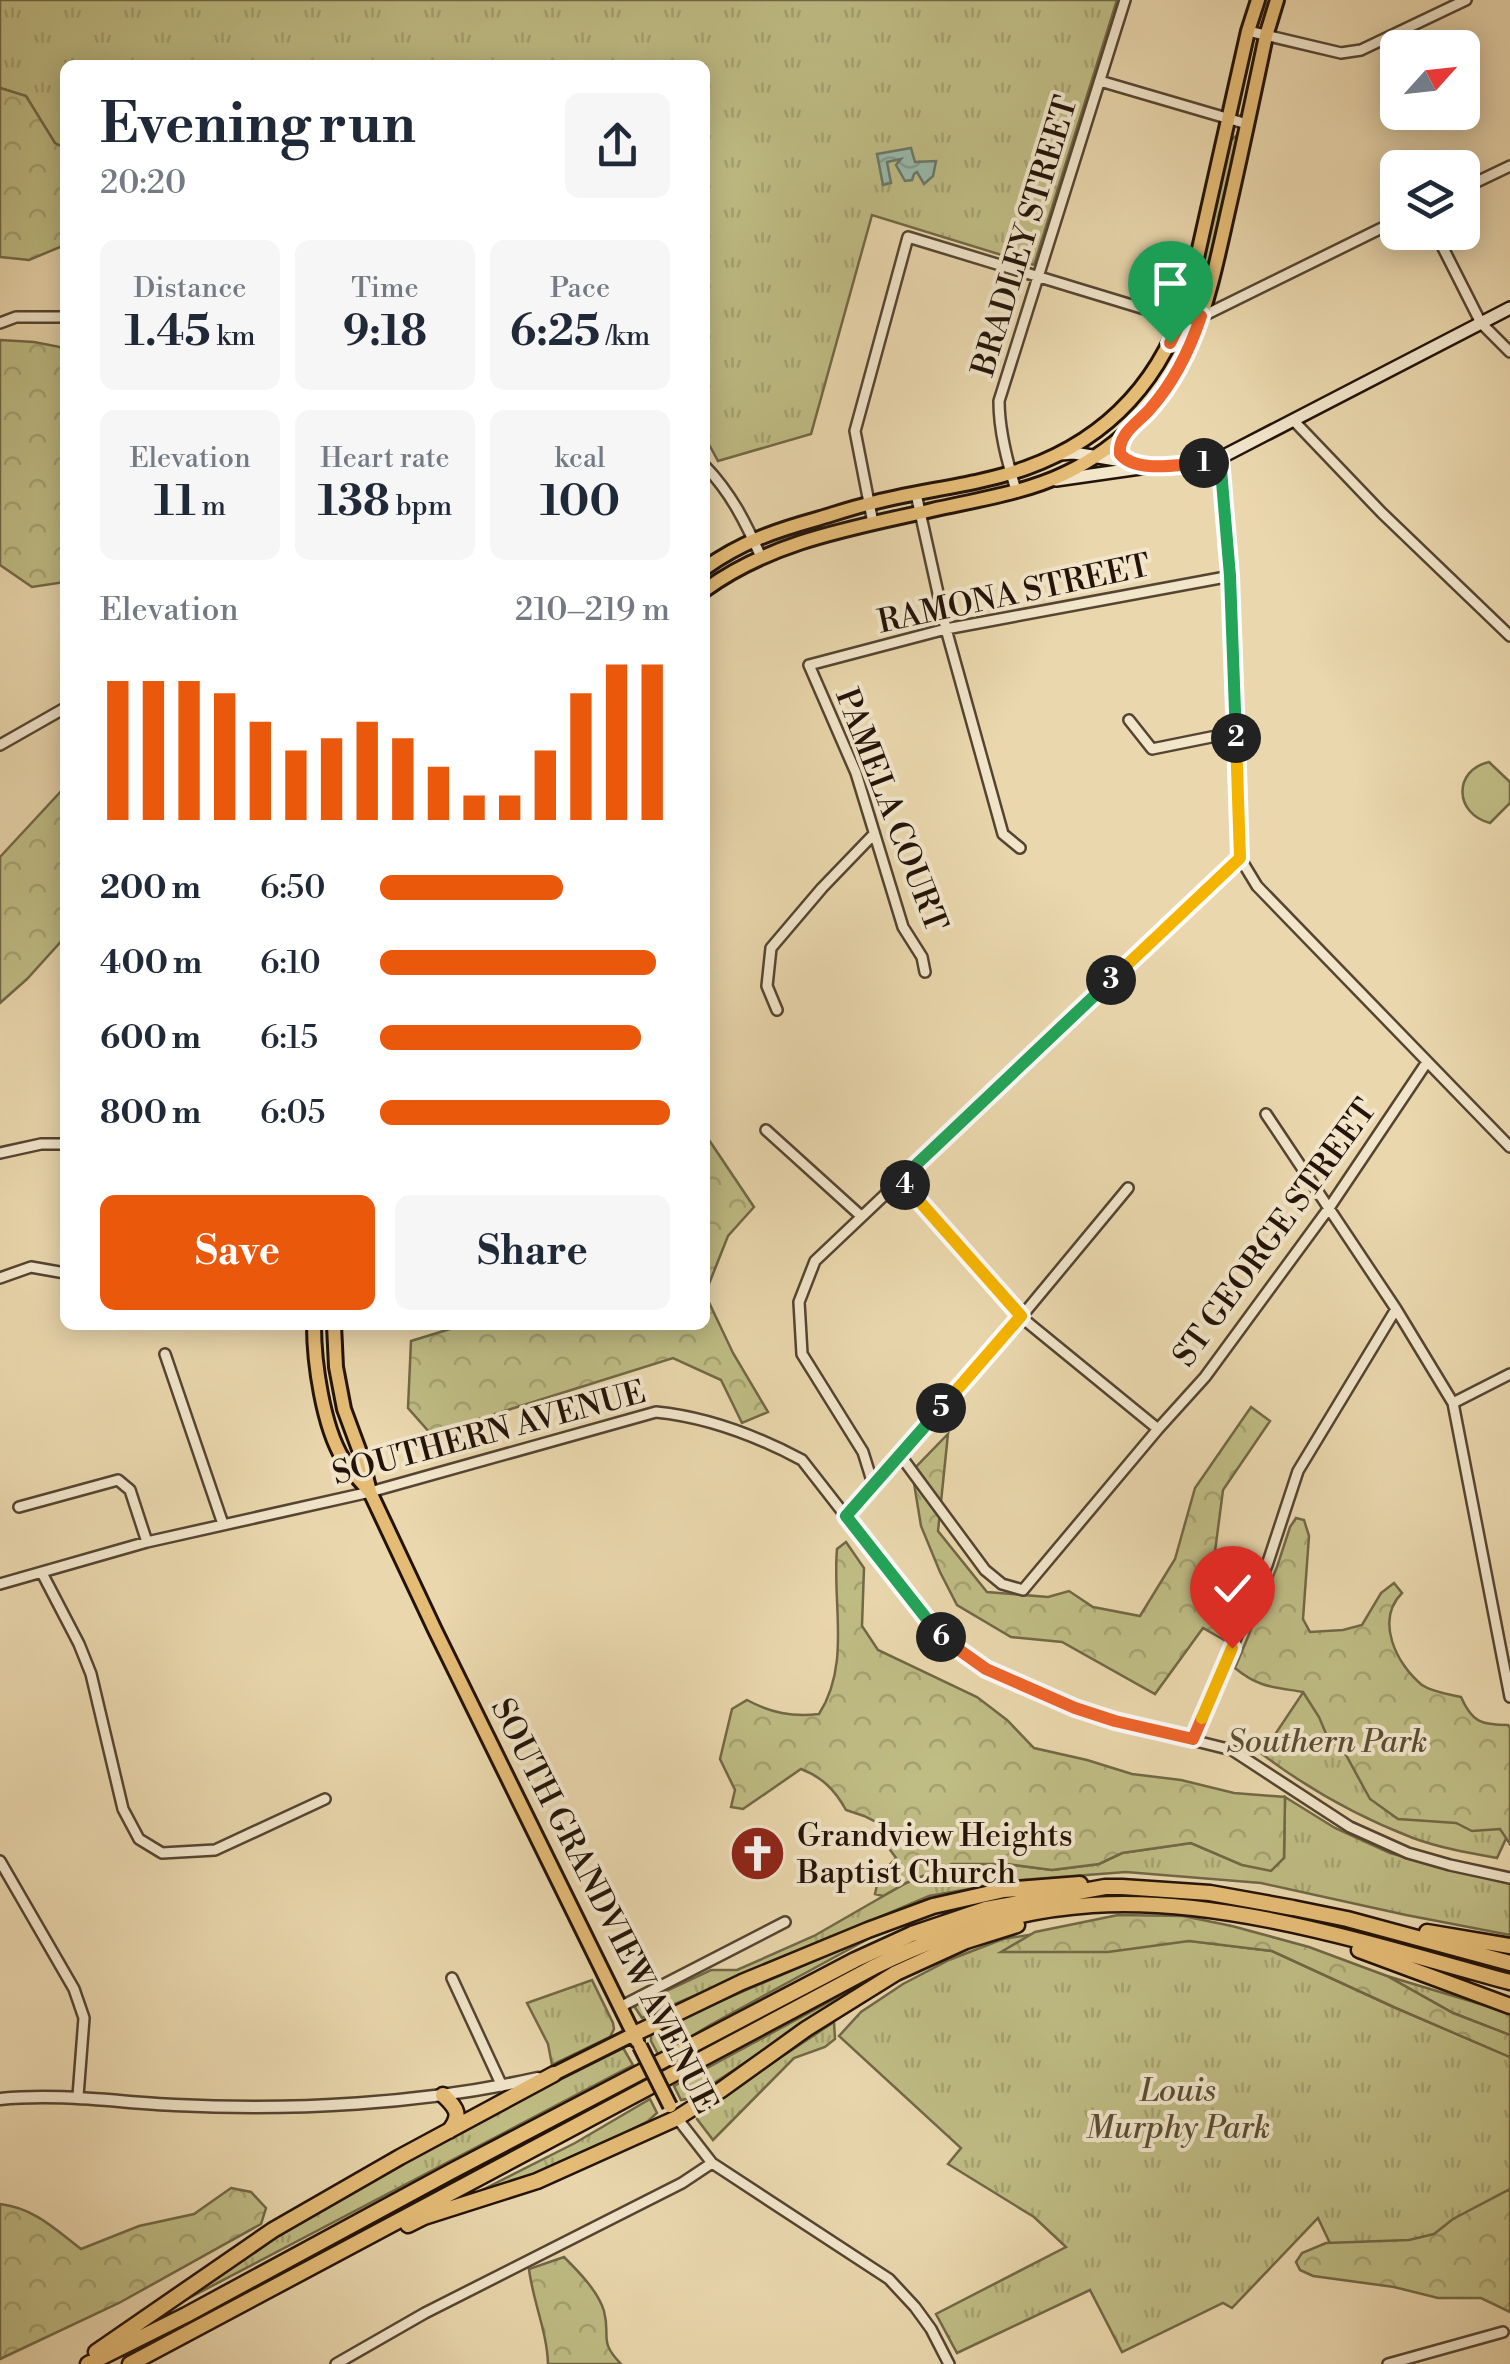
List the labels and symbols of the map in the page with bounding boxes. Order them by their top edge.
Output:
north arrow [1380,30,1480,130]
street label: BRADLEY STREET [963,91,1087,382]
pin [1128,241,1213,344]
pin: 1 [1179,438,1229,488]
street label: RAMONA STREET [874,546,1154,642]
street label: PAMELA COURT [826,683,956,937]
pin: 2 [1211,713,1261,763]
pin: 3 [1086,955,1136,1005]
street label: ST GEORGE STREET [1165,1091,1385,1375]
pin: 4 [880,1160,930,1210]
street label: SOUTHERN AVENUE [328,1372,650,1494]
pin: 5 [916,1383,966,1433]
pin [1190,1546,1275,1649]
pin: 6 [916,1612,966,1662]
street label: SOUTH GRANDVIEW AVENUE [482,1692,726,2120]
park label: Southern Park [1227,1722,1427,1762]
place label: Grandview Heights Baptist Church [796,1816,1073,1893]
church icon: Grandview Heights Baptist Church [728,1824,788,1884]
park label: Louis Murphy Park [1086,2071,1270,2148]

